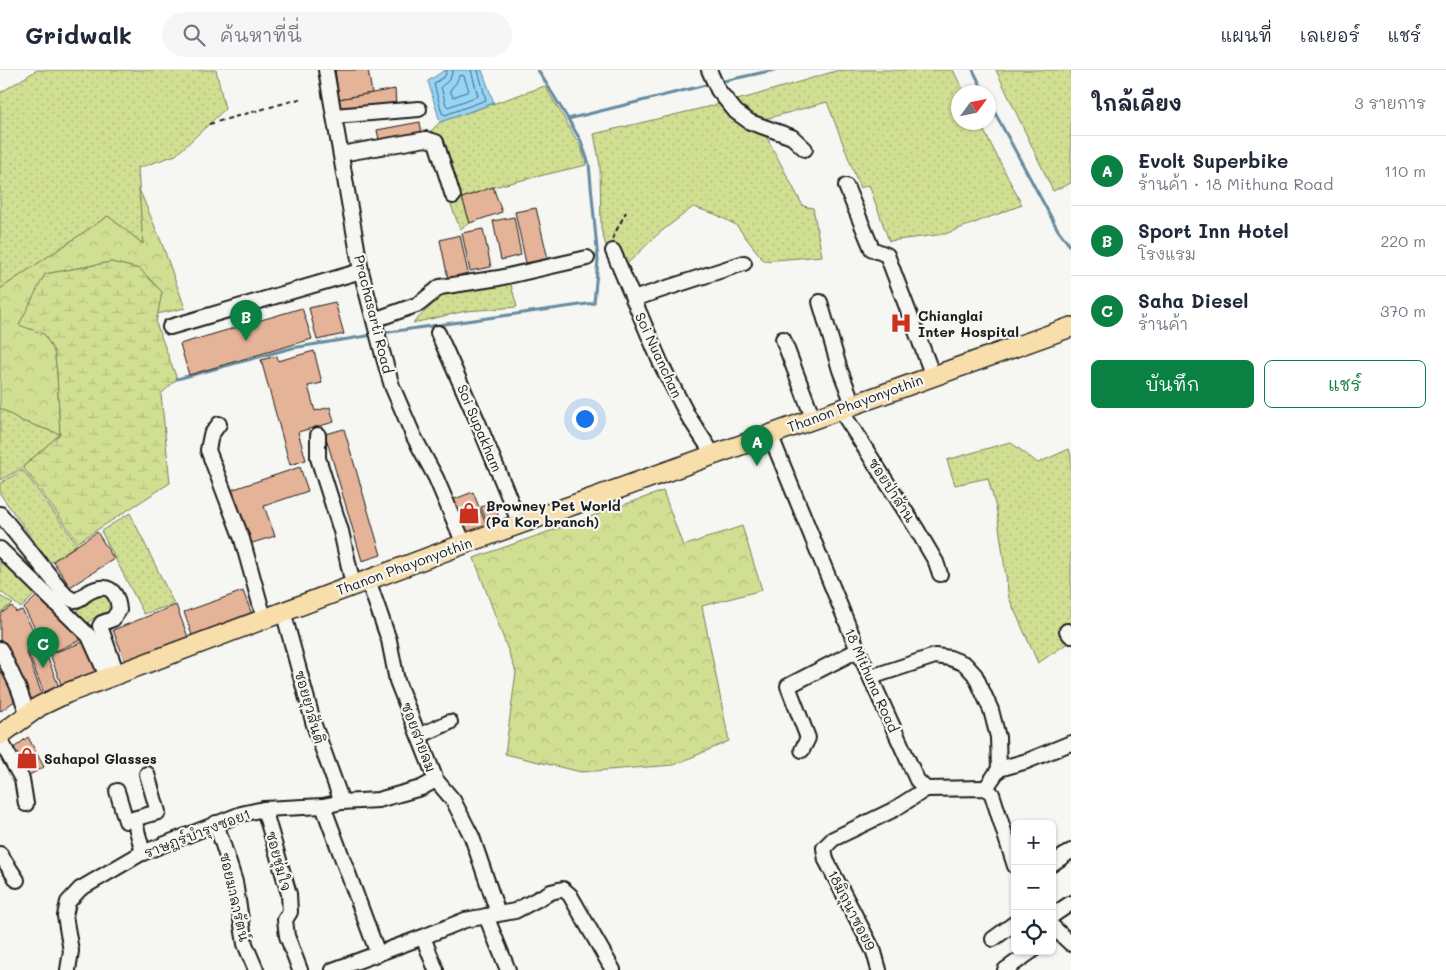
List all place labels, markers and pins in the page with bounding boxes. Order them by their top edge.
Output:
pin: B [230,300,262,341]
place label: Chianglai Inter Hospital [918,306,1019,341]
hospital icon: Chianglai Inter Hospital [888,310,914,336]
pin: A [741,425,773,466]
place label: Browney Pet World (Pa Kor branch) [486,496,621,531]
shop icon: Browney Pet World (Pa Kor branch) [456,500,482,526]
pin: C [27,627,59,668]
shop icon: Sahapol Glasses [14,745,40,771]
place label: Sahapol Glasses [44,749,157,768]

